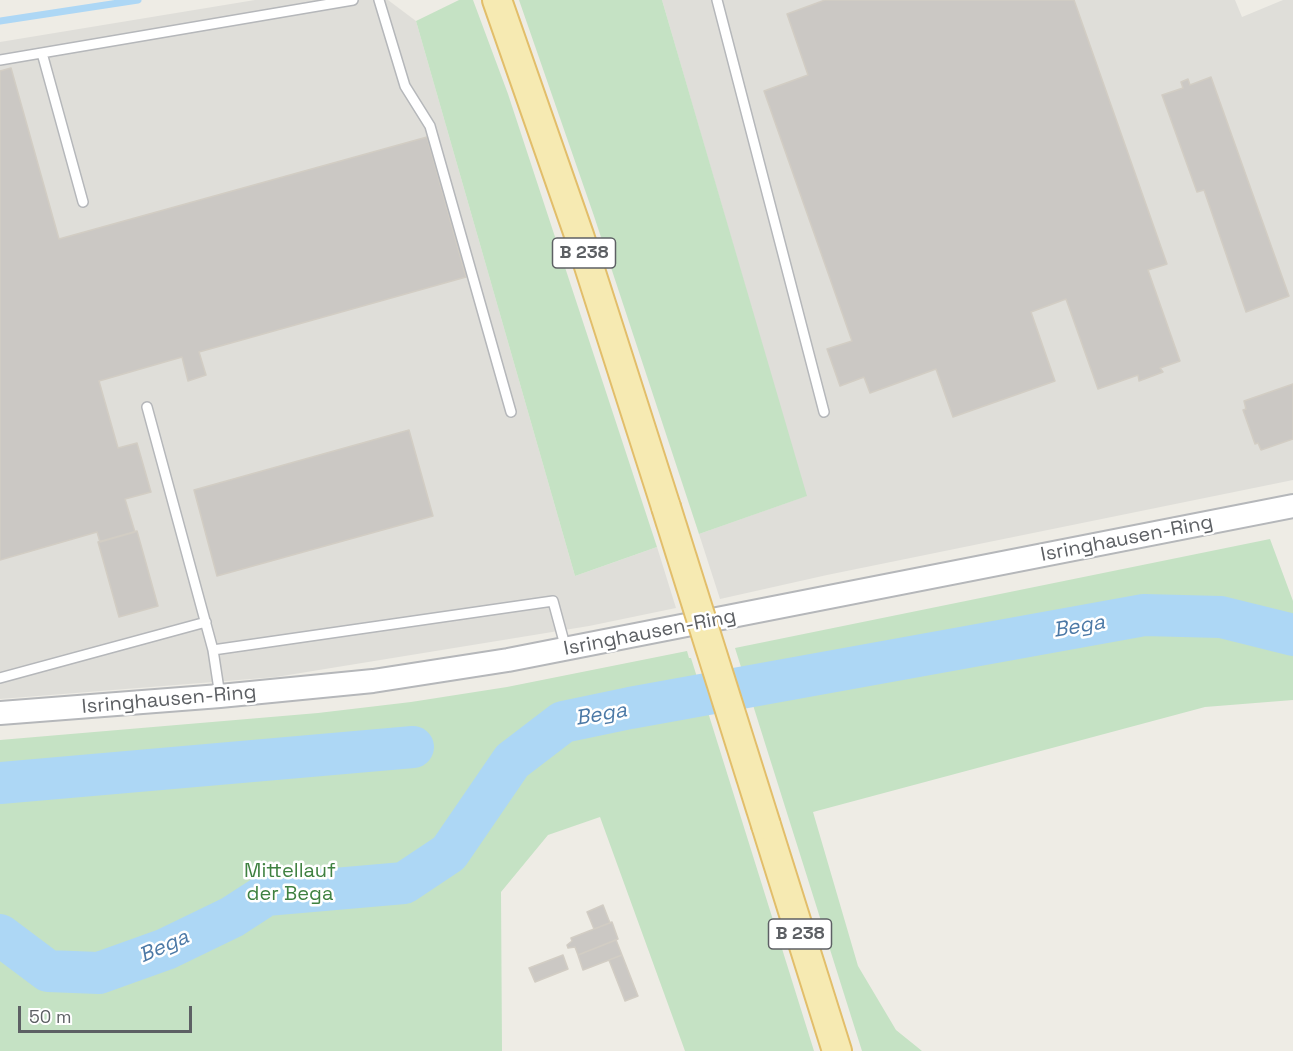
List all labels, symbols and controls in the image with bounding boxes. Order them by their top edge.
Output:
road number: B 238 [552,238,616,268]
street label: Isringhausen-Ring [1039,511,1215,567]
street label: Isringhausen-Ring [562,605,738,661]
water label: Bega [1051,610,1107,644]
street label: Isringhausen-Ring [81,680,257,720]
water label: Bega [573,698,629,732]
park label: Mittellauf der Bega [244,860,336,907]
road number: B 238 [768,919,832,949]
water label: Bega [135,925,193,969]
scale bar [21,994,195,1032]
text: 50 m [29,1005,71,1028]

